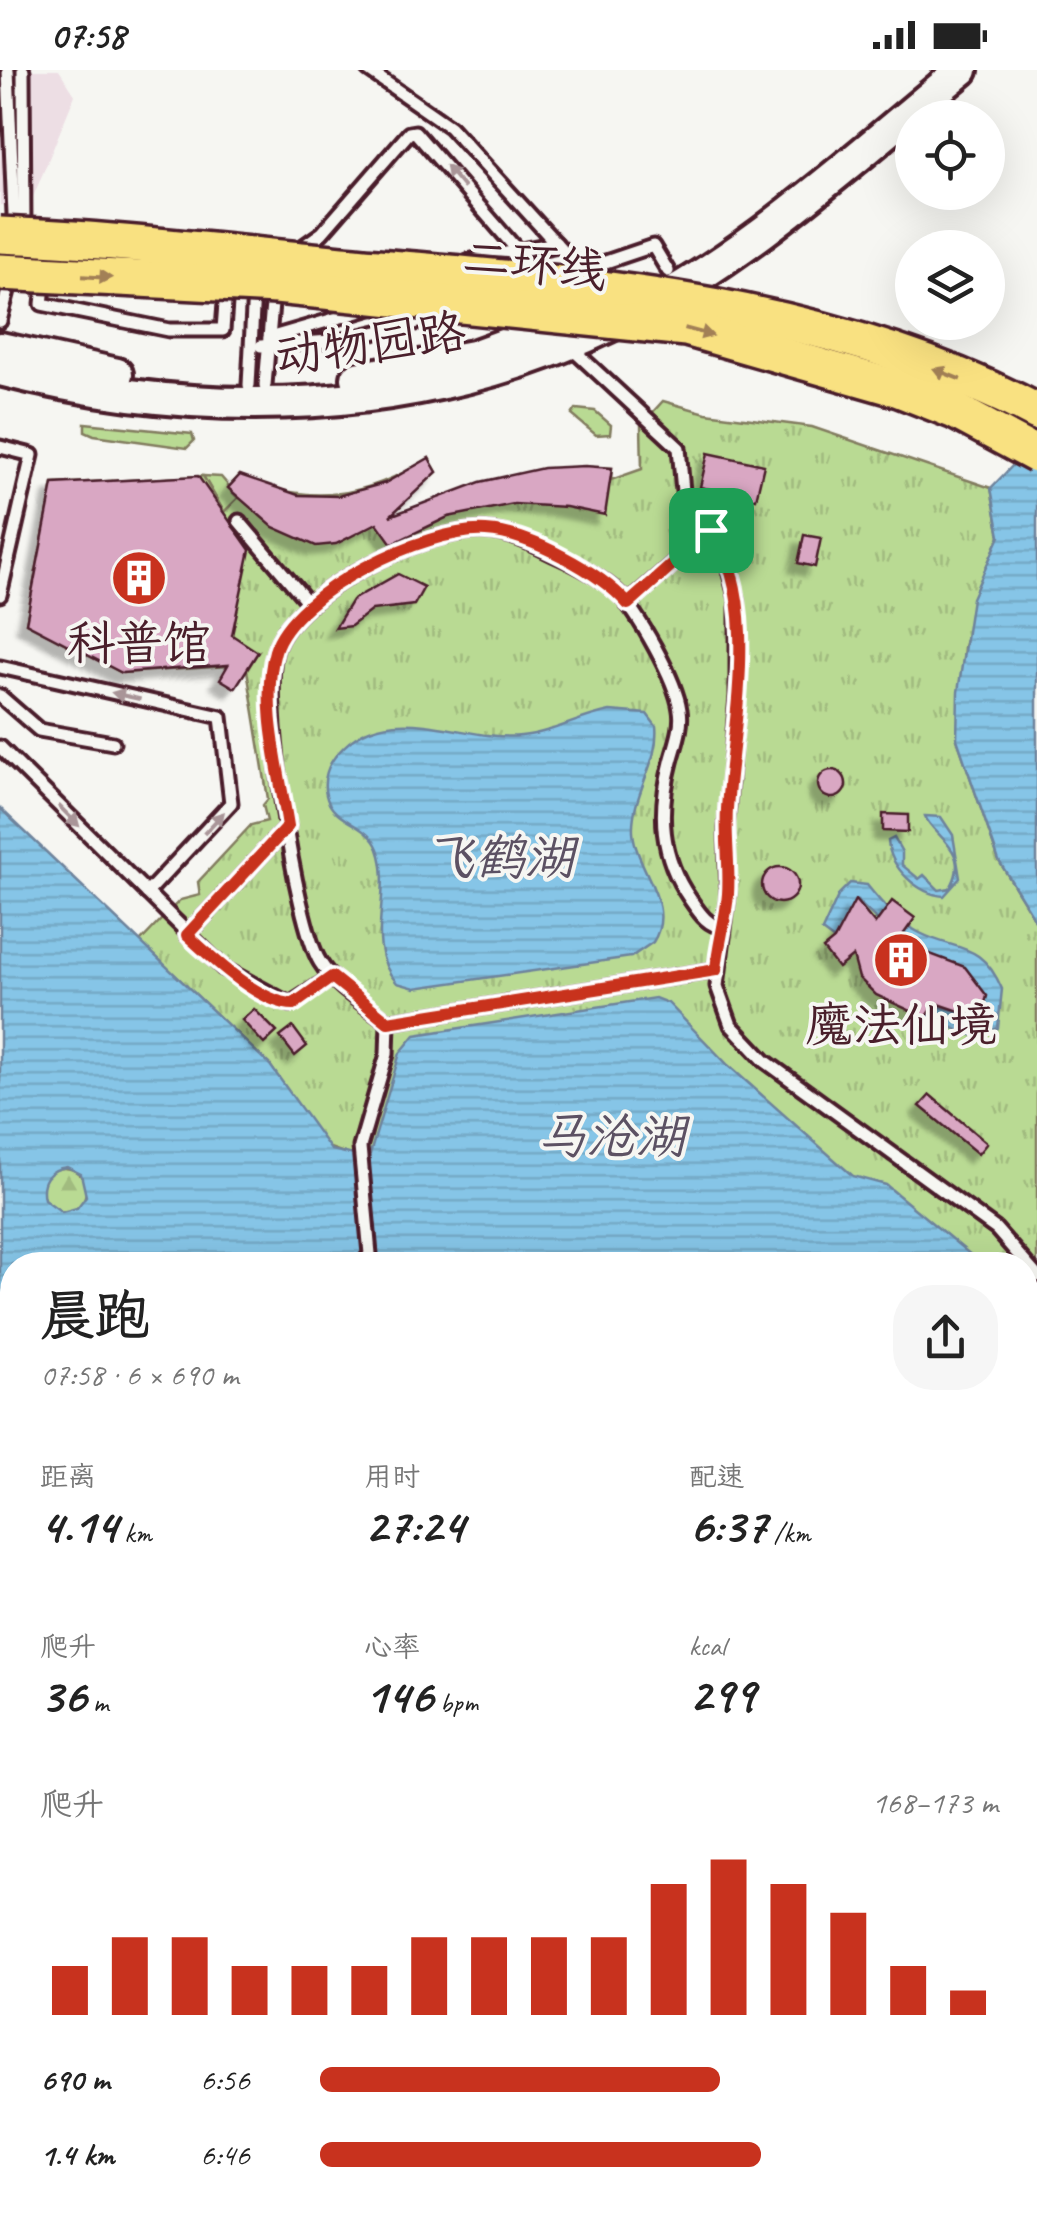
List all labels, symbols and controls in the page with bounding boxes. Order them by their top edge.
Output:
text: 07:58 [50,12,125,59]
map controls [895,100,1005,340]
button: locate [895,100,1005,210]
one-way arrow [444,165,466,190]
street label: 二环线 [460,227,610,301]
button: layers [895,230,1005,340]
one-way arrow [82,269,114,285]
street label: 动物园路 [271,301,469,387]
one-way arrow [684,324,715,340]
one-way arrow [932,366,962,382]
pin [669,488,754,573]
icon: arrive [684,503,739,558]
building icon: 科普馆 [109,548,169,608]
place label: 科普馆 [67,613,211,673]
one-way arrow [110,688,141,703]
one-way arrow [57,803,80,827]
one-way arrow [202,811,225,835]
water label: 飞鹤湖 [425,826,580,889]
building icon: 魔法仙境 [871,930,931,990]
place label: 魔法仙境 [805,995,997,1055]
water label: 马沧湖 [536,1105,691,1168]
text: 晨跑 [40,1281,150,1351]
button: share [893,1285,998,1390]
text: 07:58 · 6 × 690 m [40,1354,238,1395]
text: 距离 [40,1459,96,1494]
text: 用时 [364,1459,420,1494]
text: 配速 [689,1459,745,1494]
text: 4.14 [40,1494,117,1557]
text: 27:24 [364,1494,464,1557]
text: 6:37 [689,1494,767,1557]
text: km [117,1515,152,1550]
text: /km [767,1515,810,1550]
text: kcal [689,1628,726,1663]
text: 爬升 [40,1629,96,1664]
text: 心率 [364,1629,420,1664]
text: 299 [689,1663,755,1726]
text: 36 [40,1664,86,1727]
text: 146 [364,1664,433,1727]
text: m [86,1685,109,1720]
text: bpm [433,1685,478,1720]
text: 168–173 m [872,1782,998,1823]
text: 爬升 [40,1784,104,1825]
text: 690 m [40,2059,109,2100]
text: 6:56 [200,2059,250,2100]
text: 1.4 km [40,2134,114,2175]
text: 6:46 [200,2134,250,2175]

